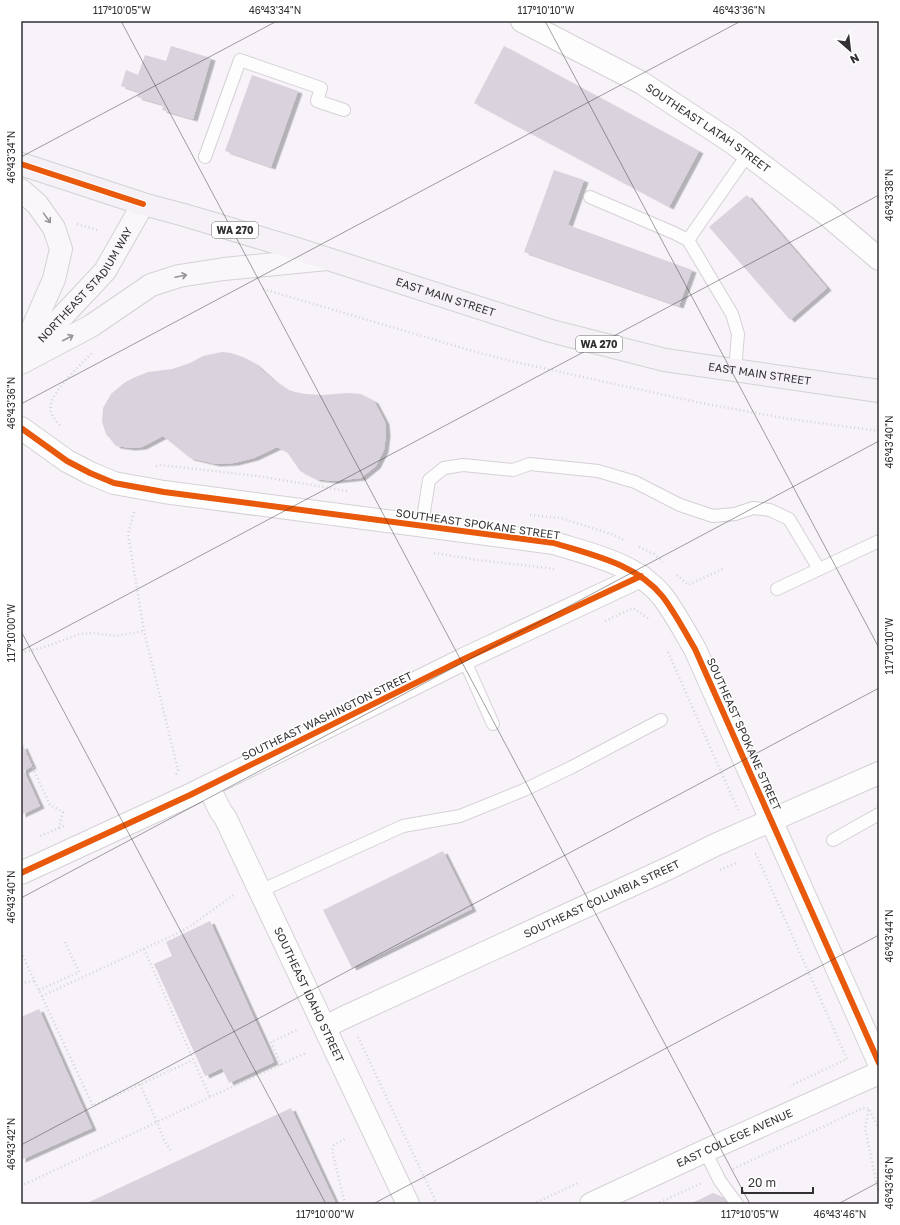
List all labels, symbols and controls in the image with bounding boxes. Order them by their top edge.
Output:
text: 117°10'05"W [93,4,151,16]
text: 46°43'34"N [249,4,301,16]
text: 117°10'10"W [518,4,575,16]
text: 46°43'36"N [713,4,765,16]
north arrow [830,30,870,70]
text: N [848,52,862,67]
street label: SOUTHEAST LATAH STREET [644,80,773,175]
text: 46°43'34"N [5,131,17,183]
text: 46°43'38"N [883,169,895,221]
one-way arrow [43,212,51,223]
road number: WA 270 [212,222,258,238]
street label: NORTHEAST STADIUM WAY [35,225,134,345]
one-way arrow [174,272,187,280]
street label: EAST MAIN STREET [394,274,497,319]
one-way arrow [62,334,74,342]
road number: WA 270 [576,336,622,352]
street label: EAST MAIN STREET [708,359,812,387]
text: 46°43'36"N [5,377,17,429]
text: 46°43'40"N [883,415,895,469]
street label: SOUTHEAST SPOKANE STREET [395,506,561,542]
text: 117°10'00"W [5,603,17,662]
text: 117°10'10"W [883,617,895,674]
street label: SOUTHEAST SPOKANE STREET [705,655,784,812]
street label: SOUTHEAST WASHINGTON STREET [239,668,414,763]
street label: SOUTHEAST COLUMBIA STREET [521,857,682,940]
text: 46°43'40"N [5,870,17,924]
text: 46°43'44"N [883,910,895,963]
street label: SOUTHEAST IDAHO STREET [272,925,347,1064]
street label: EAST COLLEGE AVENUE [674,1105,795,1169]
text: 46°43'42"N [5,1118,17,1170]
text: 46°43'46"N [883,1157,895,1209]
scale bar [742,1169,813,1195]
text: 20 m [748,1175,776,1190]
text: 117°10'00"W [296,1208,355,1220]
text: 117°10'05"W [721,1208,779,1220]
text: 46°43'46"N [814,1208,866,1220]

